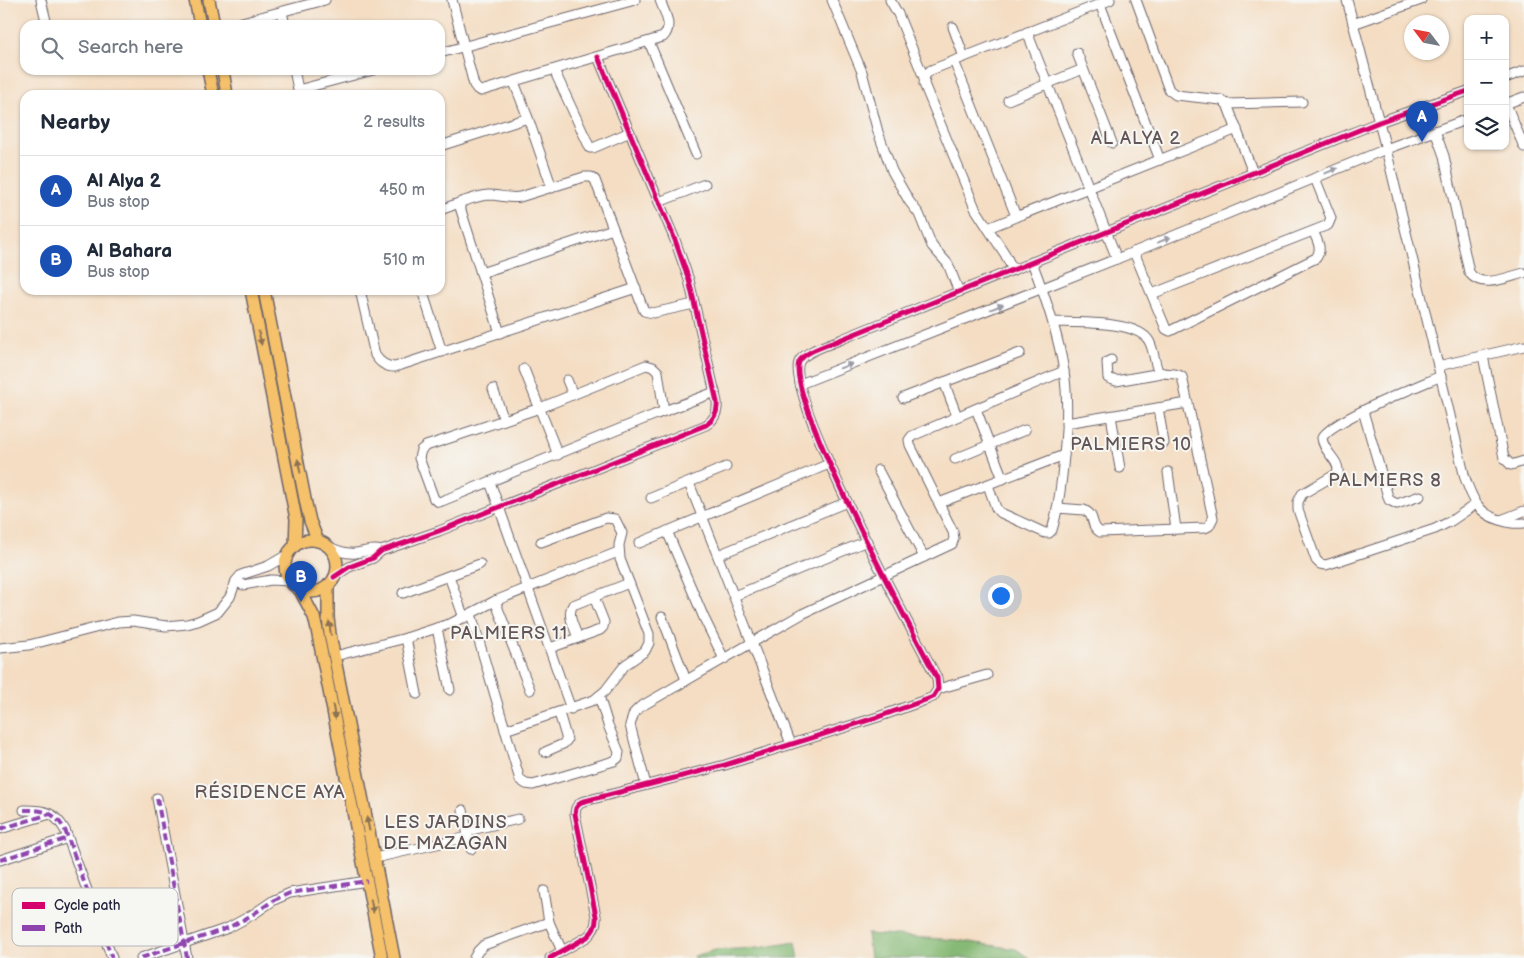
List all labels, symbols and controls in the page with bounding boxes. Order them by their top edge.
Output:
north arrow [1404,15,1449,60]
map controls [1464,15,1509,150]
button: + [1464,15,1509,60]
search box [20,20,445,75]
icon: search [38,34,66,62]
text: Search here [78,36,183,59]
button: − [1464,60,1509,105]
pin: A [1406,101,1438,142]
button: layers [1464,105,1509,150]
text: Nearby [40,110,110,135]
text: 2 results [363,113,425,132]
district label: AL ALYA 2 [1091,128,1181,149]
one-way arrow [1323,167,1338,174]
text: Al Alya 2 [87,170,161,193]
text: A [51,181,61,200]
text: 450 m [379,181,425,200]
text: Bus stop [87,193,150,212]
one-way arrow [1157,236,1172,244]
text: Al Bahara [87,240,172,263]
text: B [50,251,62,270]
text: 510 m [383,251,425,270]
text: Bus stop [87,263,150,282]
one-way arrow [990,302,1004,310]
one-way arrow [256,330,264,345]
one-way arrow [839,362,854,370]
district label: PALMIERS 10 [1070,434,1192,455]
one-way arrow [294,457,302,473]
district label: PALMIERS 8 [1328,470,1442,491]
pin: B [285,561,317,602]
your location [988,583,1014,609]
one-way arrow [326,620,334,636]
district label: PALMIERS 11 [450,623,568,644]
one-way arrow [330,705,338,721]
district label: RÉSIDENCE AYA [194,780,346,803]
district label: LES JARDINS DE MAZAGAN [383,812,509,854]
one-way arrow [364,817,372,832]
legend [12,888,178,946]
text: Cycle path [54,897,121,914]
one-way arrow [368,899,376,915]
text: Path [54,920,82,937]

